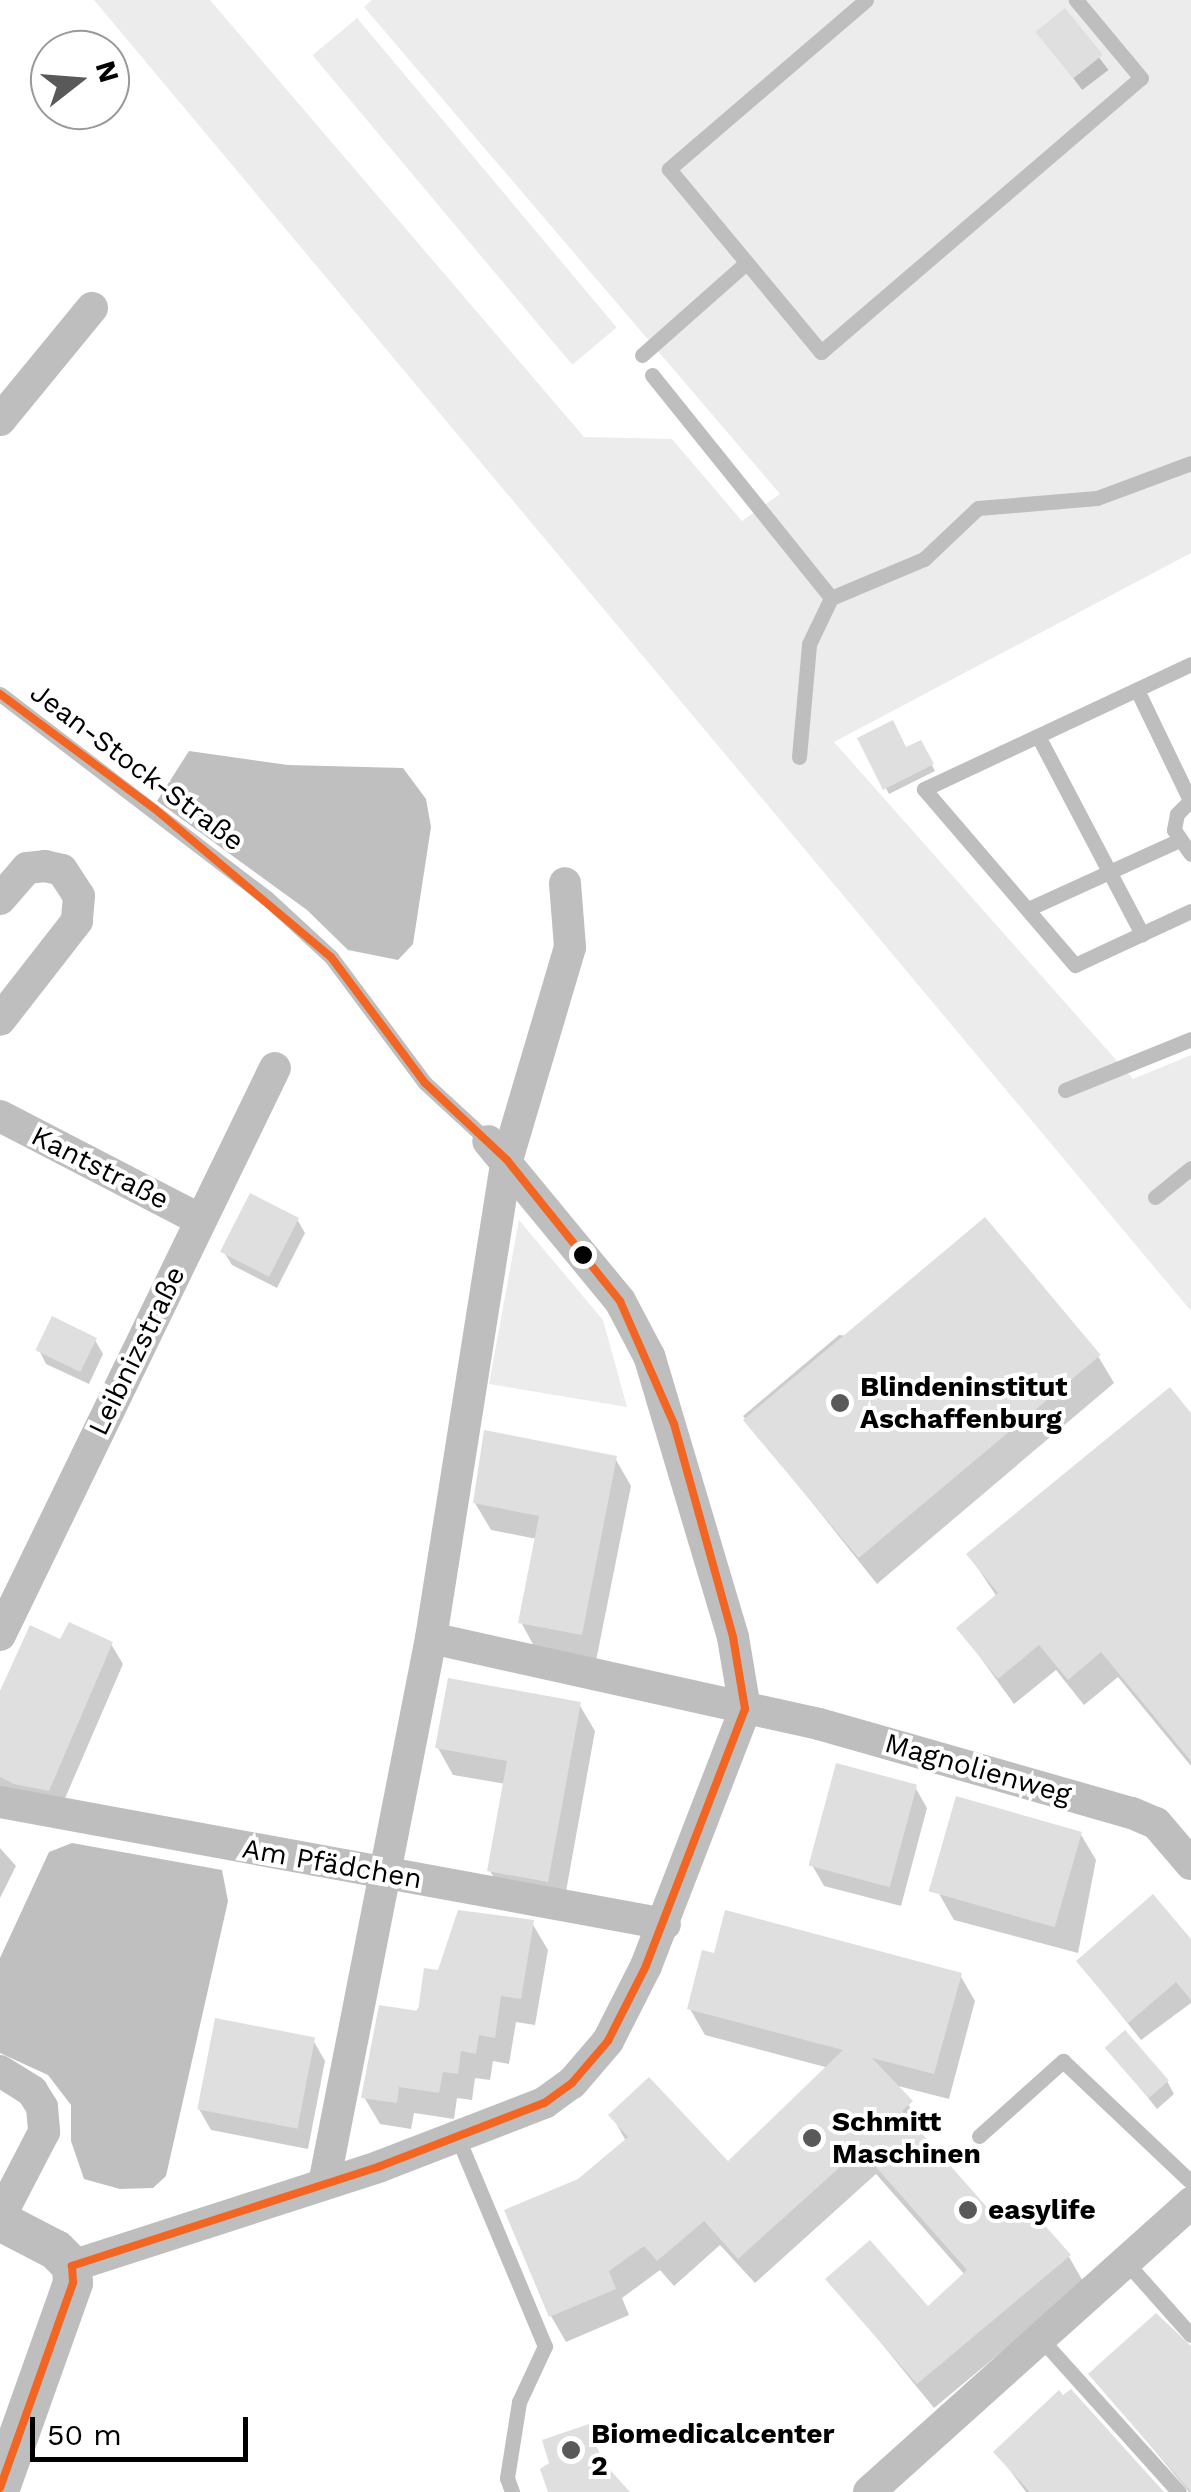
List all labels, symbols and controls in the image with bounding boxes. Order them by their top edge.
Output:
north arrow [30,30,130,130]
text: N [88,57,126,86]
street label: Jean-Stock-Straße [24,676,250,858]
street label: Kantstraße [26,1119,174,1217]
unlabelled marker [573,1245,593,1265]
street label: Leibnizstraße [82,1261,192,1441]
place label: Blindeninstitut Aschaffenburg [860,1370,1068,1436]
marker: Blindeninstitut Aschaffenburg [829,1392,851,1414]
street label: Magnolienweg [881,1726,1075,1812]
street label: Am Pfädchen [240,1832,424,1896]
place label: Schmitt Maschinen [832,2105,981,2171]
marker: Schmitt Maschinen [801,2127,823,2149]
place label: easylife [988,2193,1096,2227]
marker: easylife [957,2199,979,2221]
scale bar [35,2397,252,2459]
text: 50 m [47,2417,122,2452]
place label: Biomedicalcenter 2 [591,2417,834,2483]
marker: Biomedicalcenter 2 [560,2439,582,2461]

